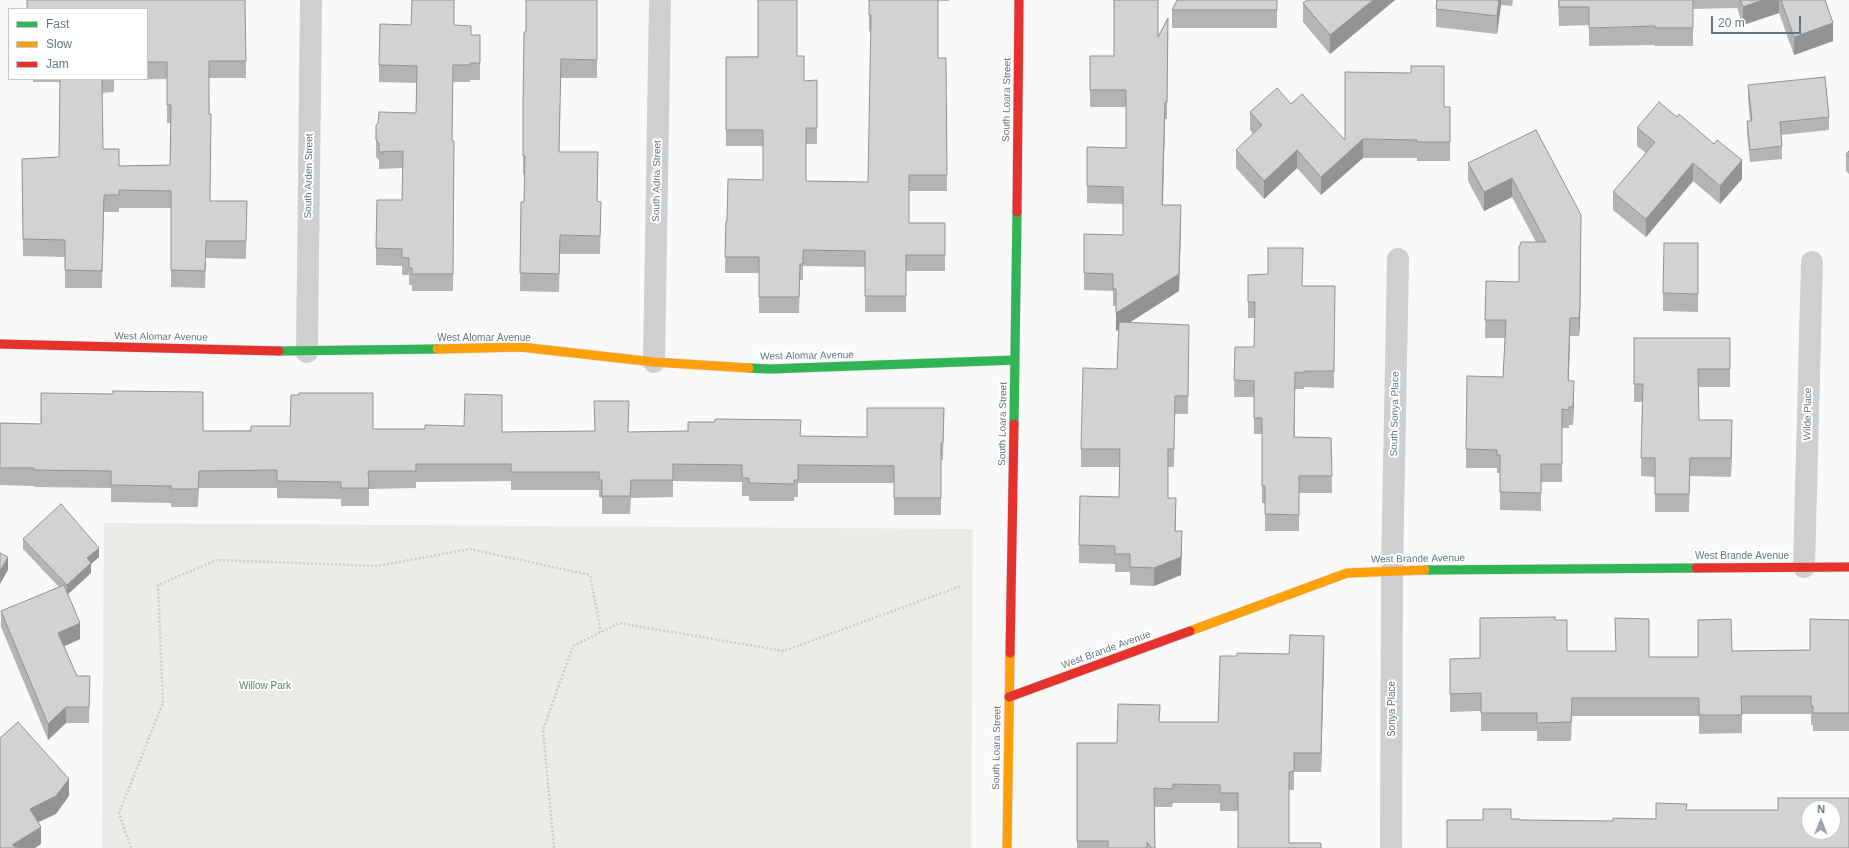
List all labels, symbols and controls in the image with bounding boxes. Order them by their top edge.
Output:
legend [8,8,148,80]
scale bar [1713,8,1803,34]
text: 20 m [1718,16,1745,30]
text: Fast [46,17,69,31]
text: Slow [46,37,72,51]
text: Jam [46,57,69,71]
street label: South Loara Street [1000,58,1014,142]
street label: South Arden Street [302,133,316,219]
street label: South Adria Street [650,140,664,222]
street label: West Alomar Avenue [114,330,208,344]
street label: West Alomar Avenue [437,332,531,344]
street label: West Alomar Avenue [760,349,854,363]
street label: South Sonya Place [1388,371,1402,457]
street label: South Loara Street [996,382,1010,466]
street label: Wilde Place [1802,388,1814,440]
street label: West Brande Avenue [1695,550,1789,562]
street label: West Brande Avenue [1371,552,1465,566]
street label: West Brande Avenue [1060,628,1152,672]
park label: Willow Park [239,680,291,692]
street label: Sonya Place [1386,681,1398,737]
street label: South Loara Street [990,706,1004,790]
north arrow [1801,800,1841,840]
text: N [1817,803,1825,815]

